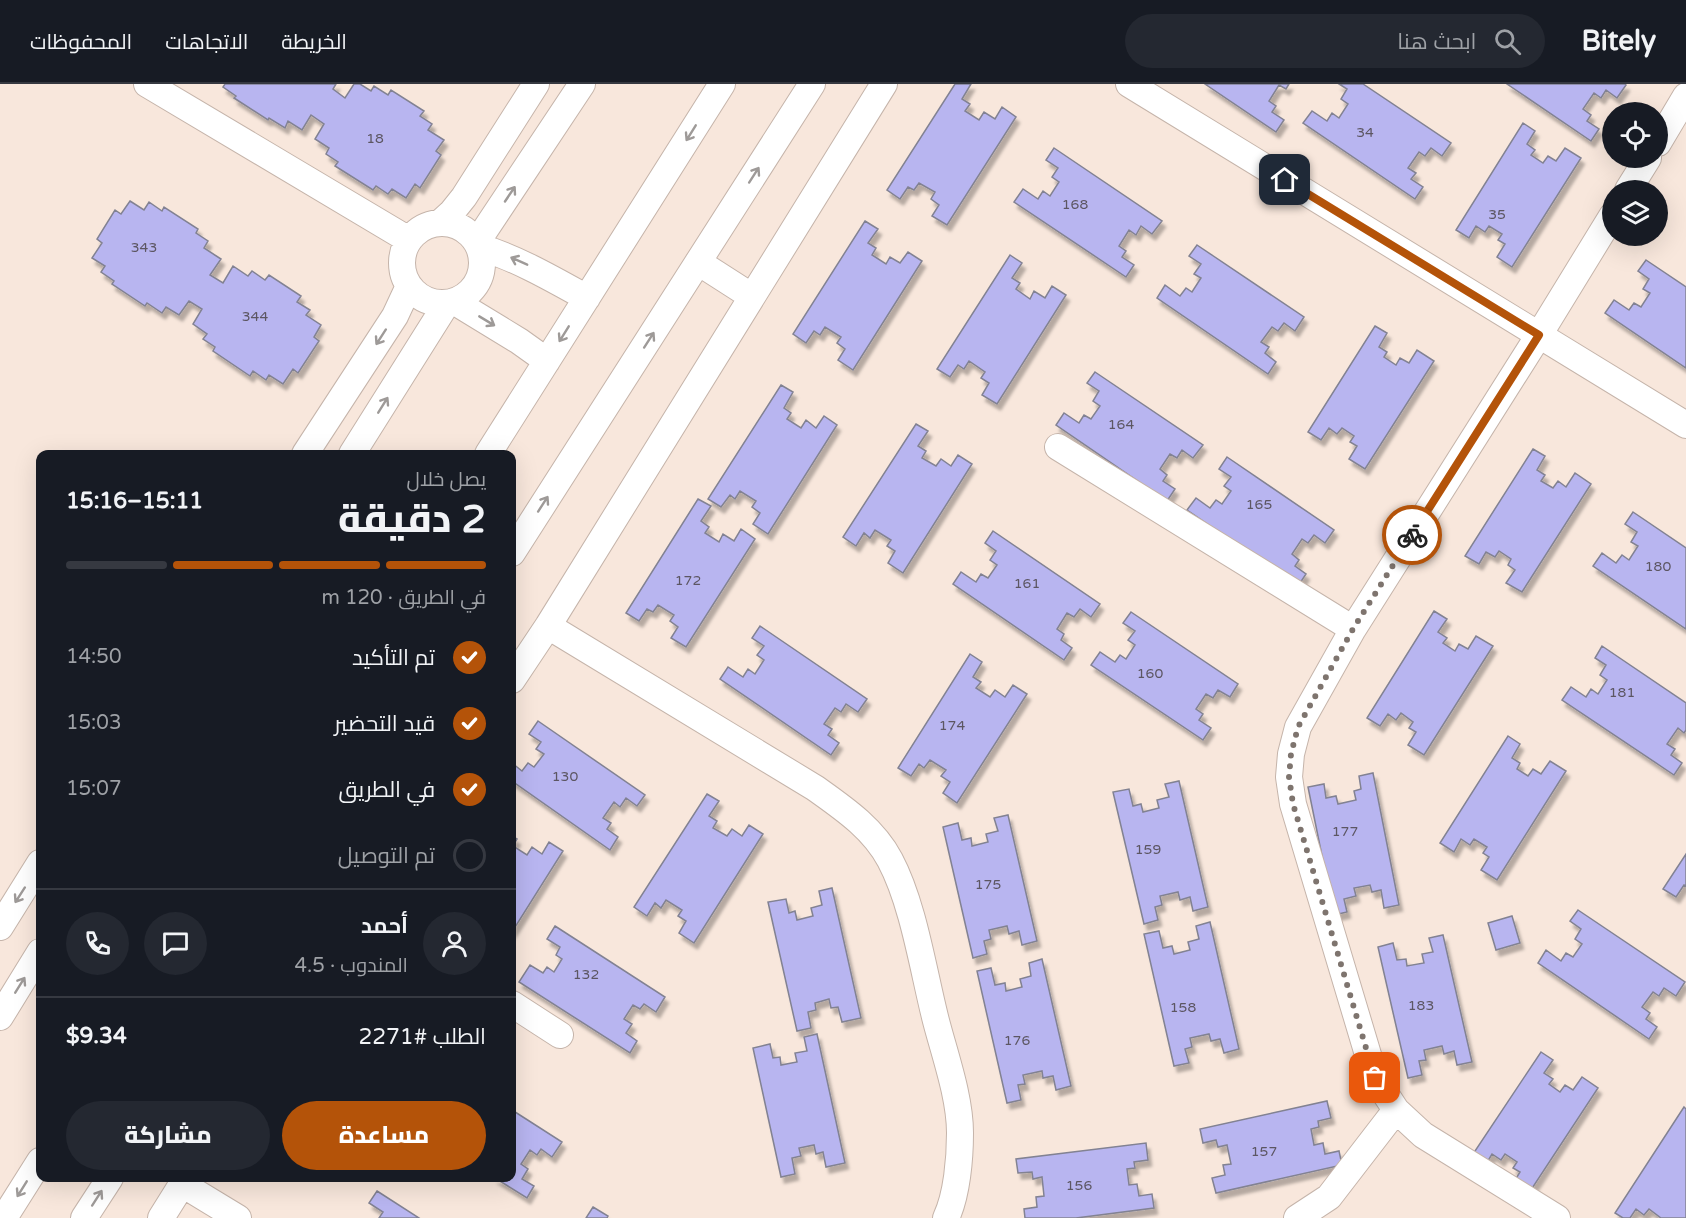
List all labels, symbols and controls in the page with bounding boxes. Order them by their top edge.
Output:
search box [1125,14,1545,68]
text: Bitely [1581,24,1656,58]
icon: search [1491,25,1524,58]
text: ابحث هنا [1397,29,1476,55]
text: المحفوظات [30,30,132,55]
text: الاتجاهات [165,30,248,55]
text: الخريطة [281,30,347,55]
map controls [1602,102,1668,246]
button: locate [1602,102,1668,168]
house number: 34 [1356,124,1374,141]
one-way arrow [684,125,697,142]
house number: 18 [366,130,384,147]
pin [1259,154,1310,205]
icon: home [1268,163,1301,196]
one-way arrow [747,167,760,184]
button: layers [1602,180,1668,246]
one-way arrow [503,185,516,202]
house number: 168 [1062,196,1088,213]
house number: 35 [1488,206,1506,223]
house number: 343 [131,239,157,256]
one-way arrow [510,255,529,266]
house number: 344 [242,308,268,325]
one-way arrow [478,316,495,328]
one-way arrow [558,325,570,342]
one-way arrow [374,328,386,345]
one-way arrow [642,331,655,348]
one-way arrow [377,397,389,414]
house number: 164 [1108,416,1134,433]
text: يصل خلال [407,468,486,492]
text: 15:11–15:16 [66,488,203,514]
text: 2 دقيقة [338,496,486,543]
one-way arrow [537,496,549,512]
house number: 165 [1246,496,1272,513]
courier [1382,505,1442,565]
icon: bike [1396,519,1429,552]
house number: 180 [1645,558,1671,575]
house number: 172 [675,572,701,589]
house number: 161 [1014,575,1040,592]
text: في الطريق · 120 m [321,586,486,610]
icon: check [453,641,486,674]
text: 14:50 [66,645,121,669]
text: تم التأكيد [352,645,435,671]
house number: 160 [1137,665,1163,682]
house number: 181 [1609,684,1635,701]
icon: check [453,707,486,740]
text: 15:03 [66,711,121,735]
text: قيد التحضير [334,711,435,737]
house number: 174 [939,717,965,734]
house number: 130 [552,768,578,785]
icon: check [453,773,486,806]
text: 15:07 [66,777,121,801]
text: في الطريق [338,777,435,803]
house number: 177 [1332,823,1358,840]
house number: 159 [1135,841,1161,858]
text: تم التوصيل [338,843,435,869]
house number: 175 [975,876,1001,893]
one-way arrow [14,886,26,903]
button: phone [66,912,129,975]
button: chat [144,912,207,975]
button: person [423,912,486,975]
text: أحمد [361,913,408,939]
text: المندوب · 4.5 [294,954,408,978]
house number: 132 [573,966,599,983]
one-way arrow [14,976,27,993]
house number: 183 [1408,997,1434,1014]
house number: 158 [1170,999,1196,1016]
text: $9.34 [66,1023,127,1049]
text: الطلب #2271 [358,1024,486,1050]
house number: 176 [1004,1032,1030,1049]
pin [1349,1052,1400,1103]
icon: bag [1358,1061,1391,1094]
button: مشاركة [66,1101,270,1170]
button: مساعدة [282,1101,486,1170]
house number: 157 [1251,1143,1277,1160]
house number: 156 [1066,1177,1092,1194]
one-way arrow [16,1181,29,1198]
one-way arrow [91,1190,103,1207]

